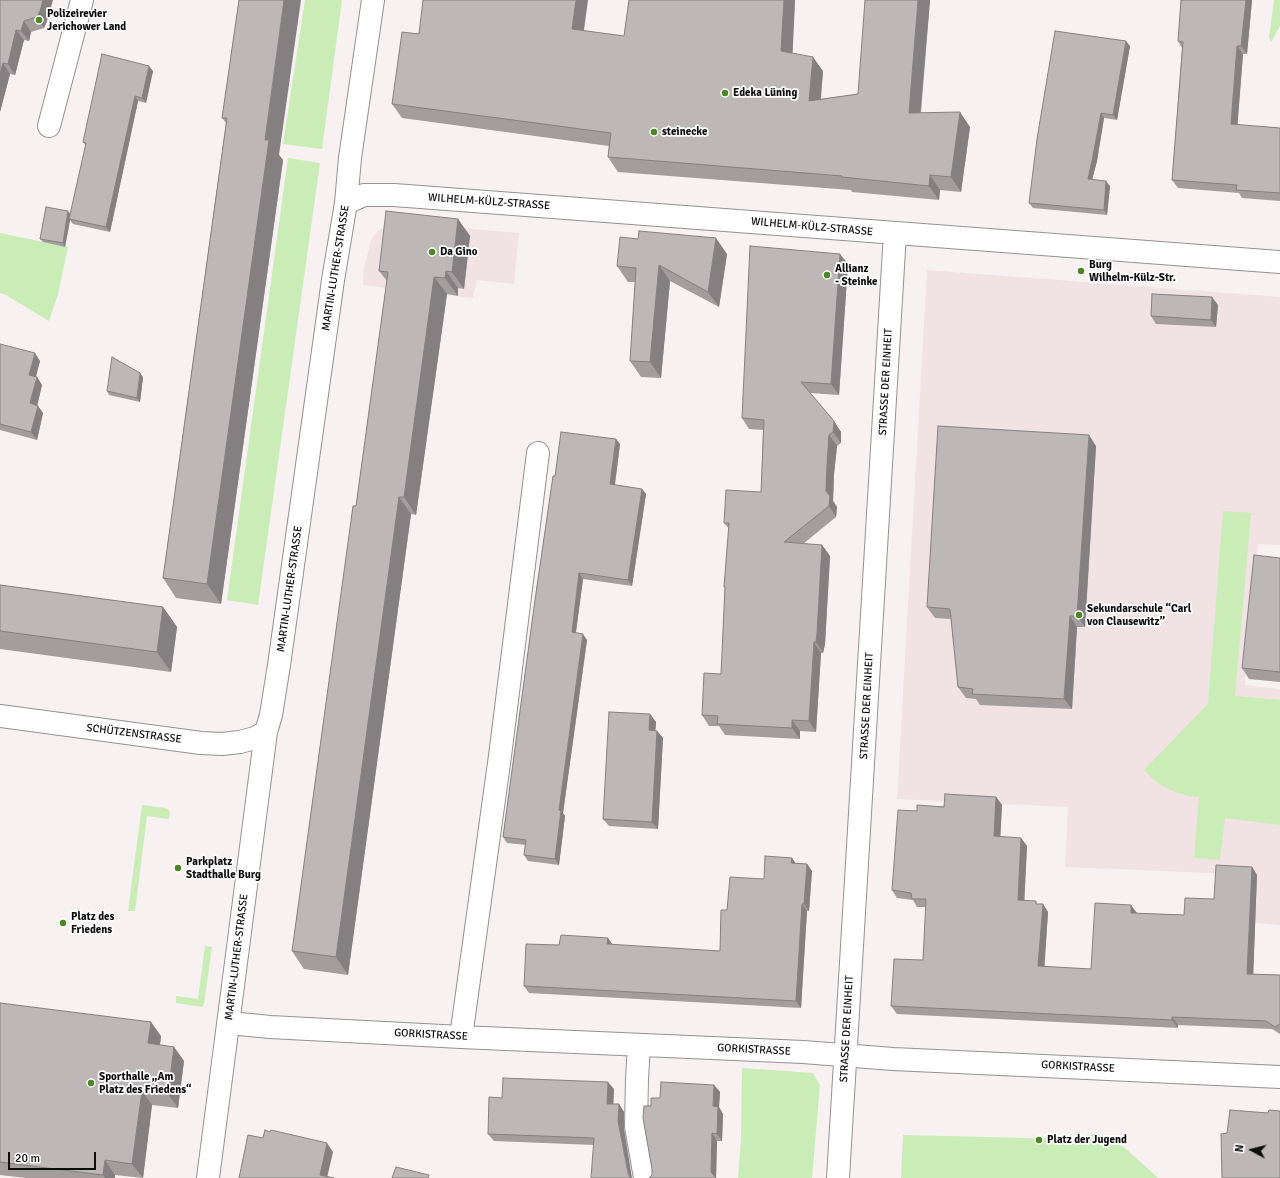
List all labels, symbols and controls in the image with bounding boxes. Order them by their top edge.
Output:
place label: Polizeirevier Jerichower Land [47,7,126,33]
marker: Polizeirevier Jerichower Land [34,15,44,25]
place label: Edeka Lüning [733,86,797,100]
marker: Edeka Lüning [720,88,730,98]
place label: steinecke [662,125,707,139]
marker: steinecke [649,127,659,137]
street label: WILHELM-KÜLZ-STRASSE [427,191,551,213]
street label: MARTIN-LUTHER-STRASSE [320,204,352,332]
street label: WILHELM-KÜLZ-STRASSE [750,215,874,239]
place label: Da Gino [440,245,478,259]
marker: Da Gino [427,247,437,257]
place label: Burg Wilhelm-Külz-Str. [1089,258,1176,284]
place label: Allianz - Steinke [835,262,878,288]
marker: Burg Wilhelm-Külz-Str. [1076,266,1086,276]
marker: Allianz - Steinke [822,270,832,280]
street label: STRASSE DER EINHEIT [877,328,895,436]
street label: MARTIN-LUTHER-STRASSE [275,525,305,653]
place label: Sekundarschule “Carl von Clausewitz” [1087,602,1191,628]
marker: Sekundarschule “Carl von Clausewitz” [1074,610,1084,620]
street label: STRASSE DER EINHEIT [858,652,876,760]
street label: SCHÜTZENSTRASSE [86,722,182,746]
place label: Parkplatz Stadthalle Burg [186,855,261,881]
marker: Parkplatz Stadthalle Burg [173,863,183,873]
street label: MARTIN-LUTHER-STRASSE [223,893,251,1021]
place label: Platz des Friedens [71,910,114,936]
marker: Platz des Friedens [58,918,68,928]
street label: STRASSE DER EINHEIT [838,975,856,1083]
street label: GORKISTRASSE [394,1026,468,1044]
street label: GORKISTRASSE [717,1041,791,1059]
street label: GORKISTRASSE [1041,1058,1115,1076]
place label: Sporthalle „Am Platz des Friedens“ [99,1070,192,1096]
marker: Sporthalle „Am Platz des Friedens“ [86,1078,96,1088]
north arrow [1232,1130,1272,1170]
place label: Platz der Jugend [1047,1133,1127,1147]
marker: Platz der Jugend [1034,1135,1044,1145]
scale bar [10,1144,98,1170]
text: N [1233,1144,1247,1153]
text: 20 m [15,1151,40,1166]

